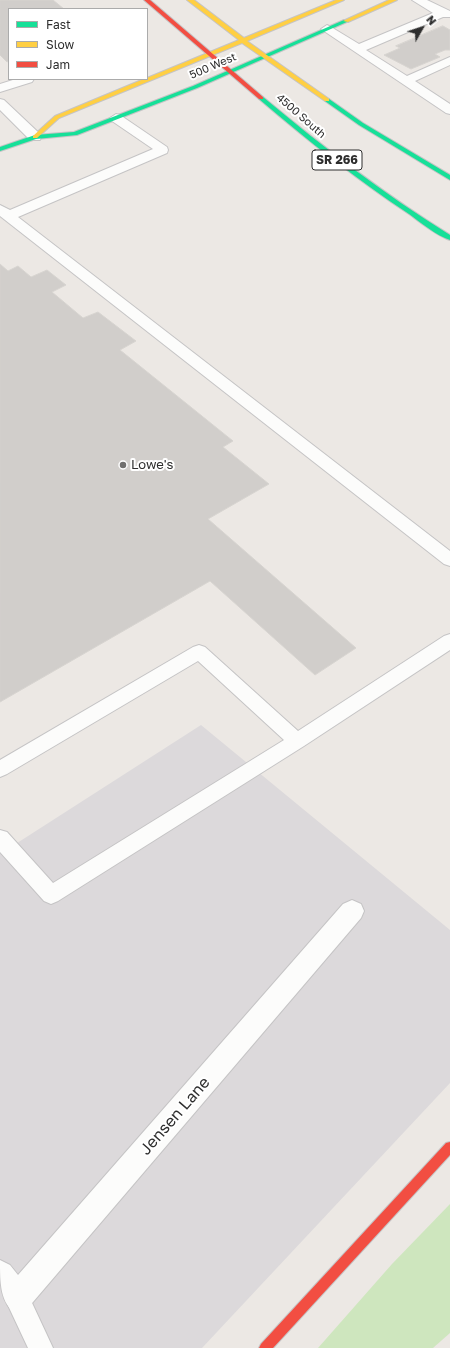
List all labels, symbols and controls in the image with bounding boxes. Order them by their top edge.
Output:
legend [8,8,148,80]
north arrow [402,8,442,48]
text: N [424,13,439,27]
text: Fast [46,17,71,32]
text: Slow [46,37,74,52]
street label: 500 West [188,50,238,82]
text: Jam [46,57,70,72]
street label: 4500 South [274,91,328,141]
road number: SR 266 [312,150,362,170]
place label: Lowe's [131,457,174,473]
marker: Lowe's [118,460,128,470]
street label: Jensen Lane [136,1073,214,1159]

